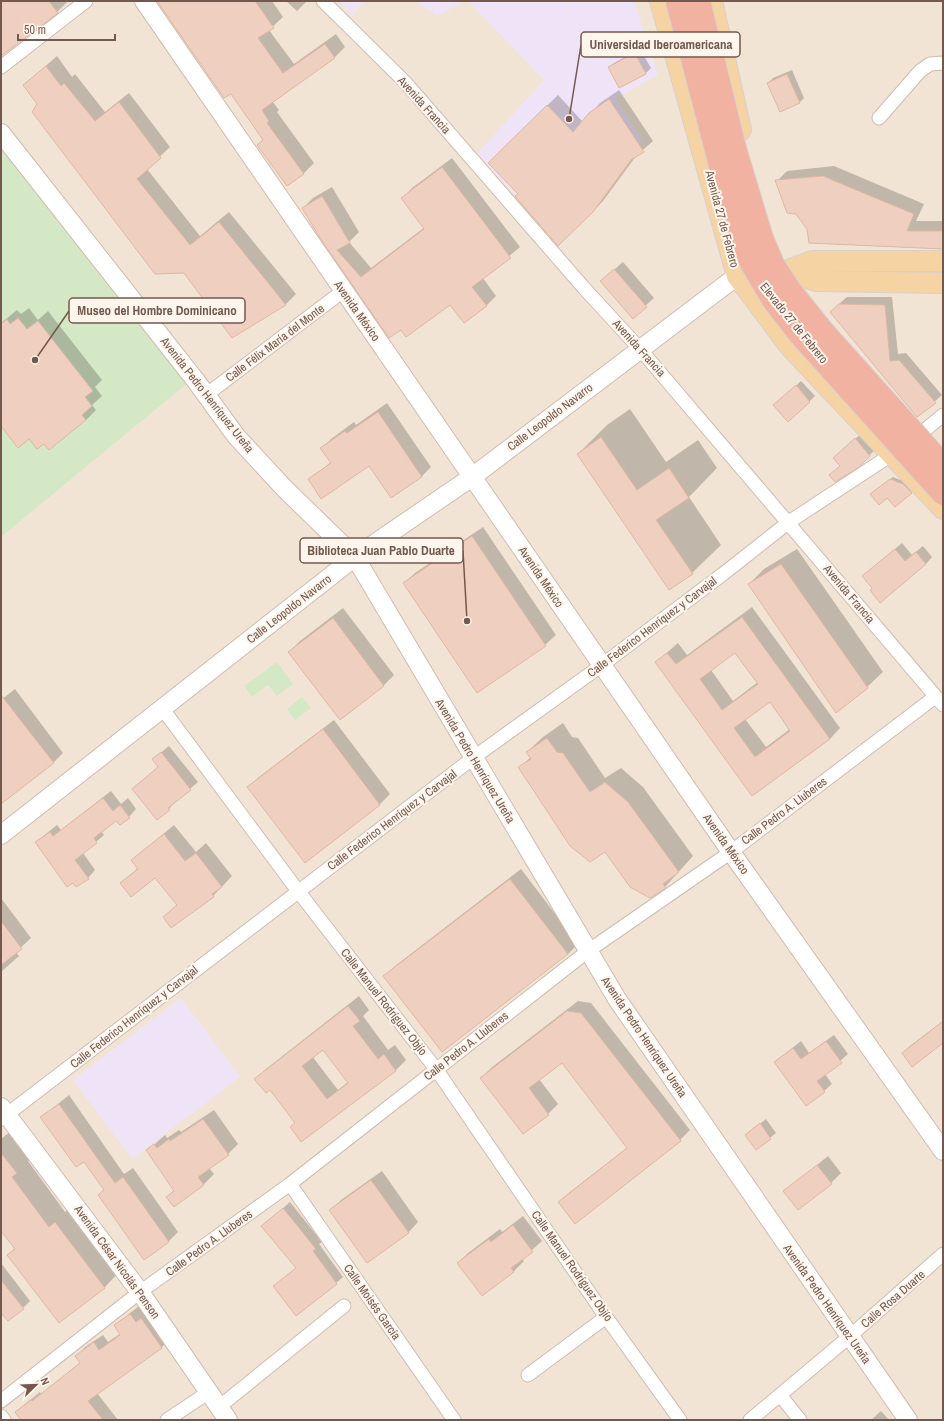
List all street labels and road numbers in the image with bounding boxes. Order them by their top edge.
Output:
street label: Avenida Francia [393,72,454,138]
street label: Avenida 27 de Febrero [701,168,743,269]
street label: Avenida México [330,277,384,344]
street label: Elevado 27 de Febrero [756,279,832,367]
street label: Calle Félix María del Monte [222,301,328,385]
street label: Avenida Francia [608,315,669,381]
street label: Avenida Pedro Henríquez Ureña [156,333,258,457]
street label: Calle Leopoldo Navarro [504,380,596,454]
street label: Avenida México [514,543,567,611]
street label: Avenida Francia [819,560,879,627]
street label: Calle Leopoldo Navarro [243,571,335,647]
street label: Calle Federico Henríquez y Carvajal [584,573,720,681]
street label: Avenida Pedro Henríquez Ureña [431,695,519,827]
street label: Calle Federico Henríquez y Carvajal [324,766,460,874]
street label: Calle Pedro A. Lluberes [738,773,830,849]
street label: Avenida México [699,810,753,877]
street label: Calle Manuel Rodríguez Objío [337,945,431,1059]
street label: Calle Federico Henríquez y Carvajal [67,962,201,1072]
street label: Avenida Pedro Henríquez Ureña [597,973,691,1101]
street label: Calle Pedro A. Lluberes [420,1008,512,1084]
street label: Avenida César Nicolás Penson [70,1201,164,1322]
street label: Calle Pedro A. Lluberes [162,1206,256,1280]
street label: Calle Manuel Rodríguez Objío [528,1207,616,1325]
street label: Avenida Pedro Henríquez Ureña [779,1240,875,1367]
street label: Calle Moisés García [340,1261,404,1344]
street label: Calle Rosa Duarte [857,1267,929,1331]

